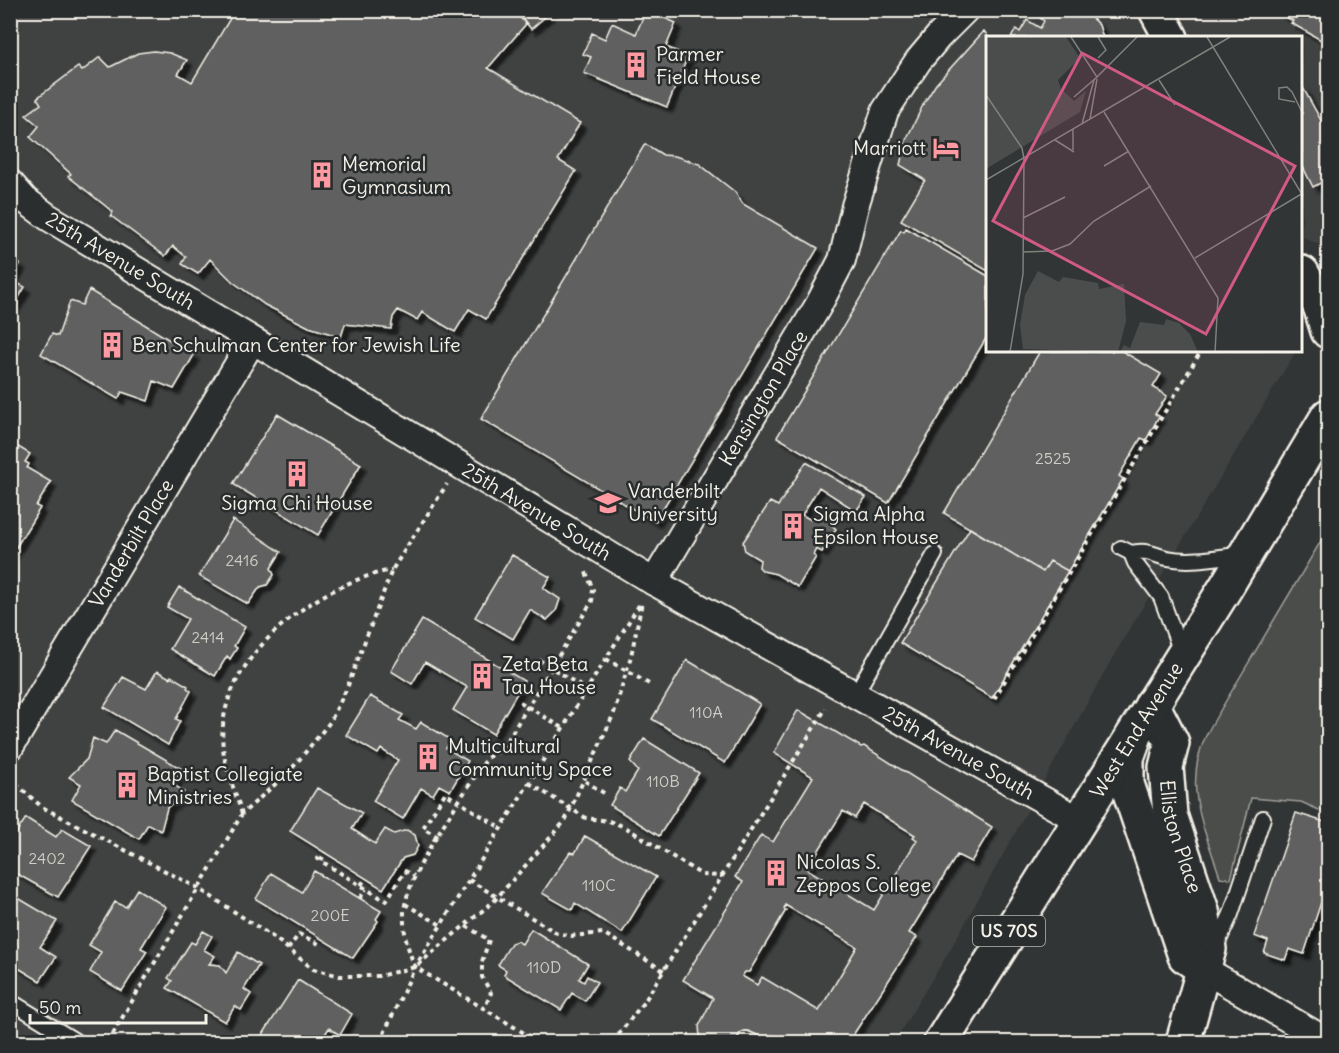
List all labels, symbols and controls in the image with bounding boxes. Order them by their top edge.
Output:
inset map [986,36,1303,352]
place label: Parmer Field House [656,41,761,89]
building icon: Parmer Field House [621,50,651,80]
hotel icon: Marriott [931,133,961,163]
place label: Marriott [853,135,926,160]
place label: Memorial Gymnasium [342,151,451,199]
building icon: Memorial Gymnasium [307,160,337,190]
street label: 25th Avenue South [42,206,200,315]
street label: Kensington Place [713,325,813,470]
building icon: Ben Schulman Center for Jewish Life [97,330,127,360]
place label: Ben Schulman Center for Jewish Life [132,332,461,357]
house number: 2525 [1035,448,1071,468]
street label: 25th Avenue South [458,457,616,566]
building icon: Sigma Chi House [282,459,312,489]
street label: Vanderbilt Place [83,474,179,612]
place label: Vanderbilt University [628,478,720,526]
school or university icon: Vanderbilt University [593,488,623,518]
place label: Sigma Chi House [221,490,373,515]
place label: Sigma Alpha Epsilon House [813,501,939,549]
building icon: Sigma Alpha Epsilon House [778,511,808,541]
house number: 2416 [225,550,259,570]
house number: 2414 [191,627,225,647]
place label: Zeta Beta Tau House [502,651,596,699]
street label: West End Avenue [1084,657,1188,802]
building icon: Zeta Beta Tau House [467,661,497,691]
street label: 25th Avenue South [879,700,1039,805]
house number: 110A [689,702,723,722]
place label: Multicultural Community Space [448,733,612,781]
building icon: Multicultural Community Space [413,742,443,772]
place label: Baptist Collegiate Ministries [147,761,303,809]
building icon: Baptist Collegiate Ministries [112,770,142,800]
house number: 110B [646,771,680,791]
street label: Elliston Place [1155,779,1208,896]
house number: 2402 [28,848,66,868]
place label: Nicolas S. Zeppos College [796,849,931,897]
building icon: Nicolas S. Zeppos College [761,858,791,888]
house number: 110C [582,875,616,895]
house number: 200E [310,905,350,925]
road number: US 70S [973,916,1045,946]
house number: 110D [527,957,561,977]
scale bar [30,987,206,1025]
text: 50 m [39,996,81,1019]

